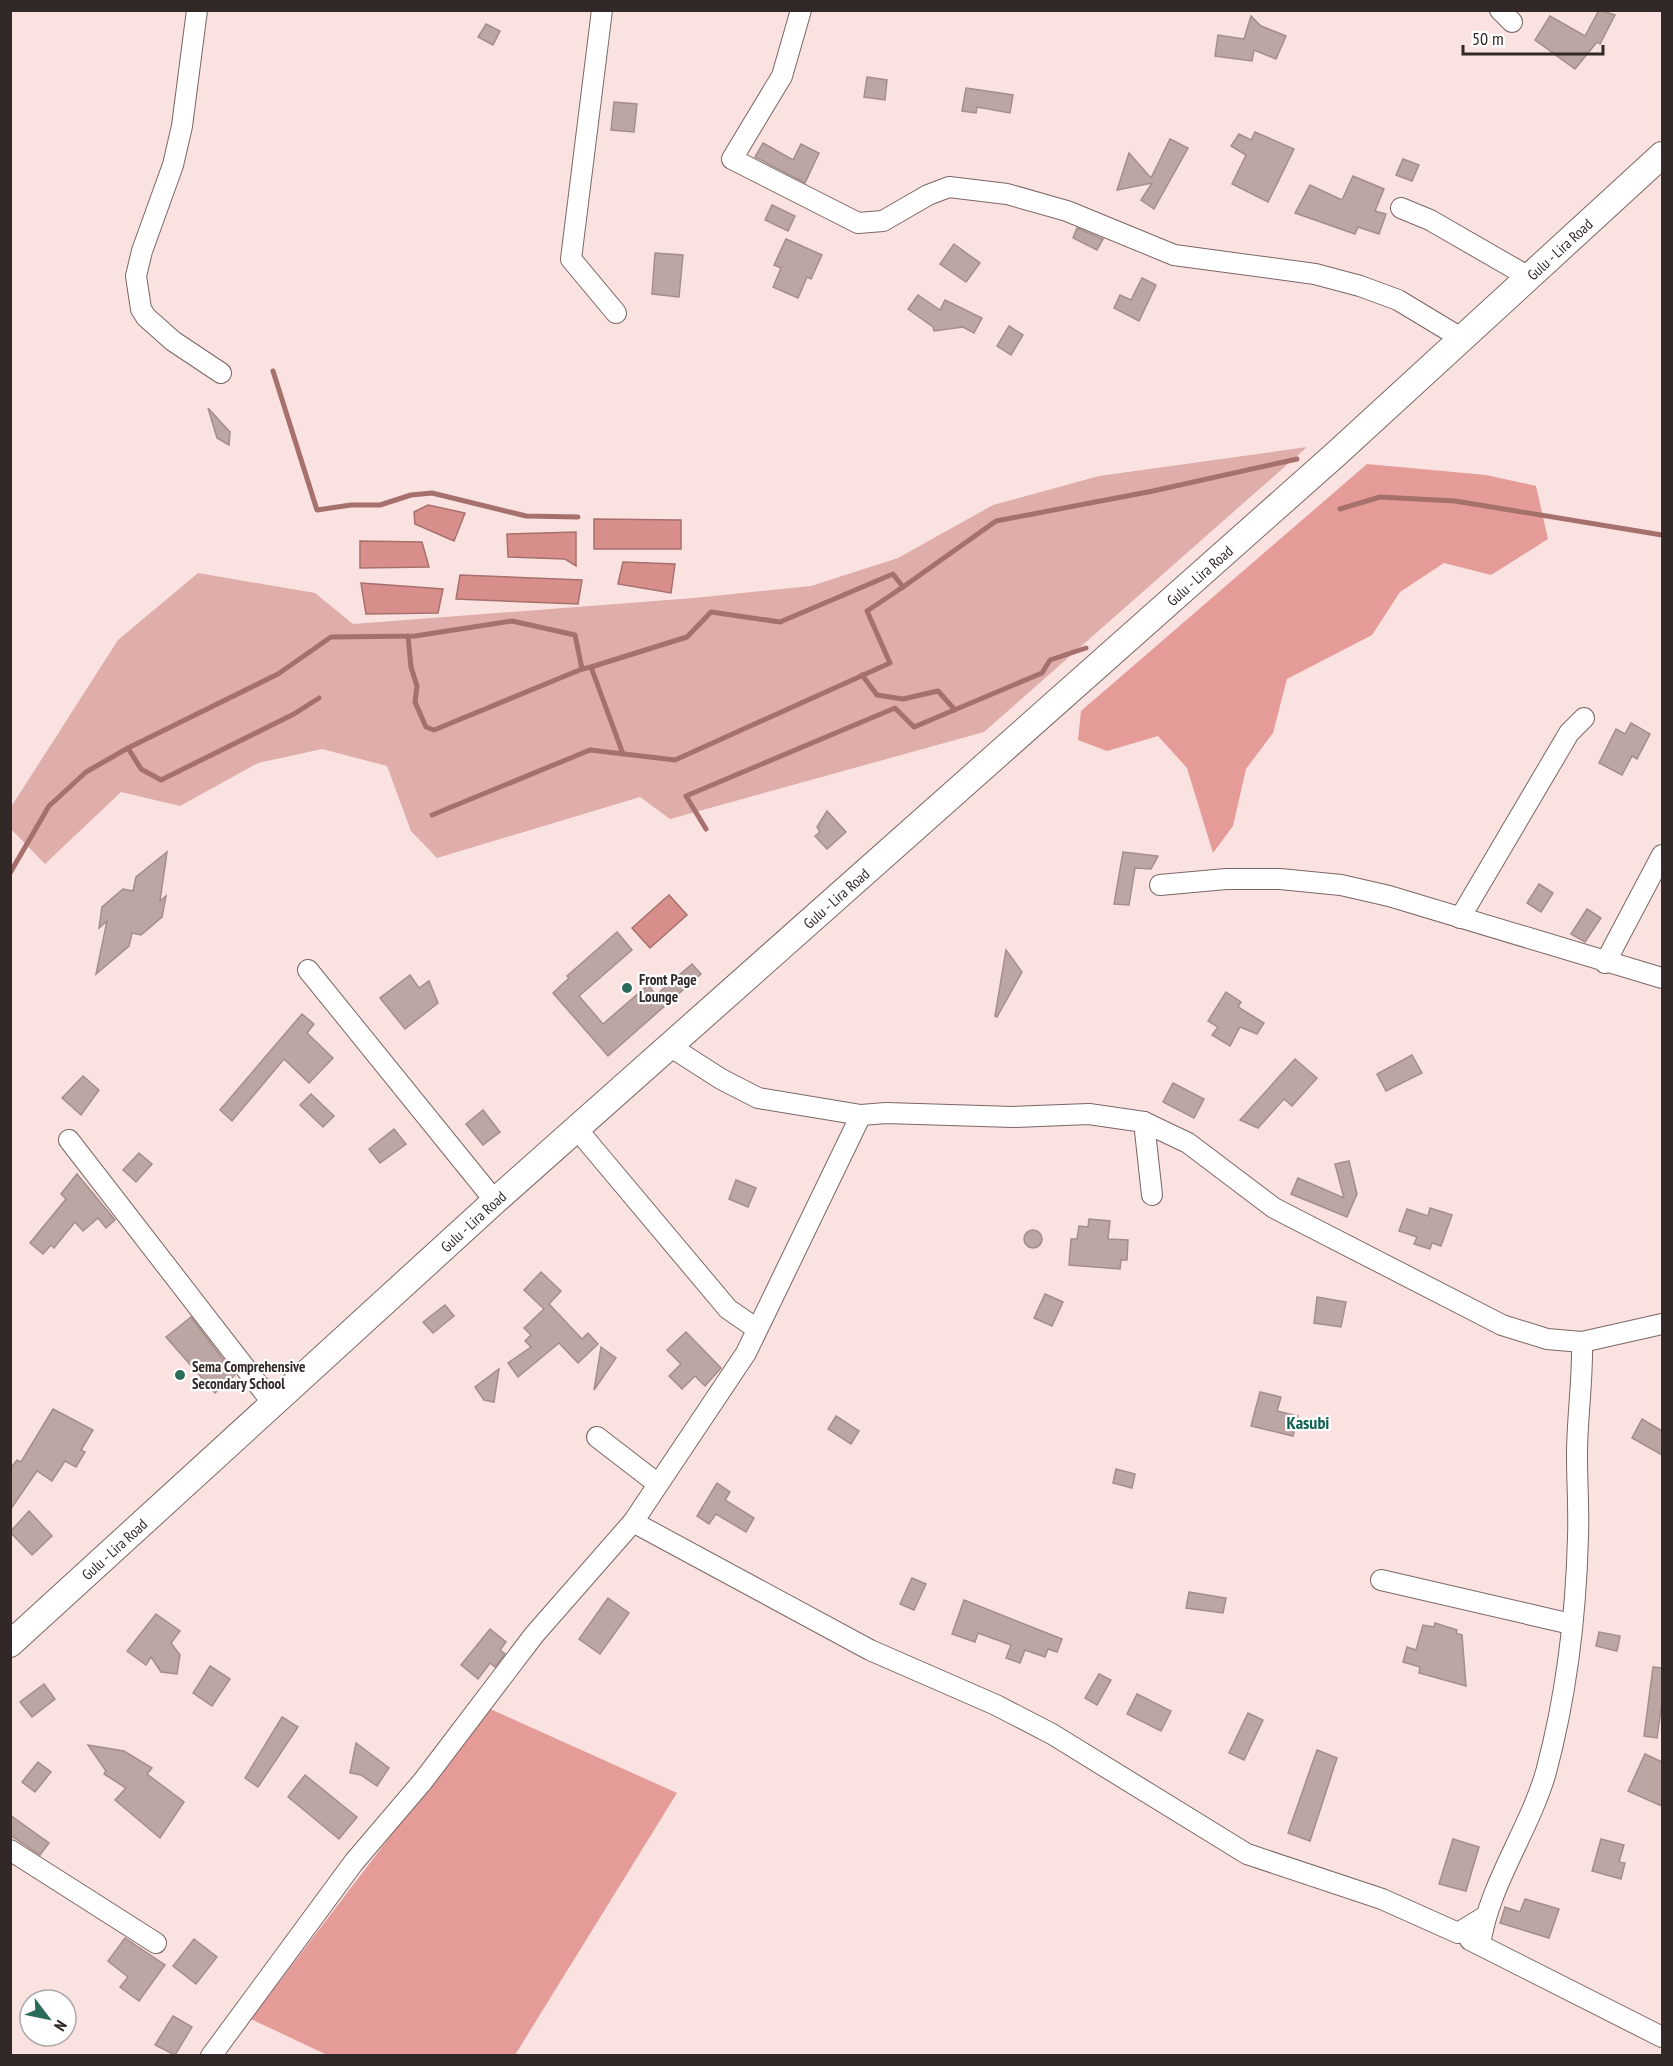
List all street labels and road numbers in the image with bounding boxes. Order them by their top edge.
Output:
street label: Gulu - Lira Road [1523,214,1596,284]
street label: Gulu - Lira Road [1162,541,1236,610]
street label: Gulu - Lira Road [799,864,873,932]
street label: Gulu - Lira Road [436,1187,510,1256]
street label: Gulu - Lira Road [77,1514,151,1584]

